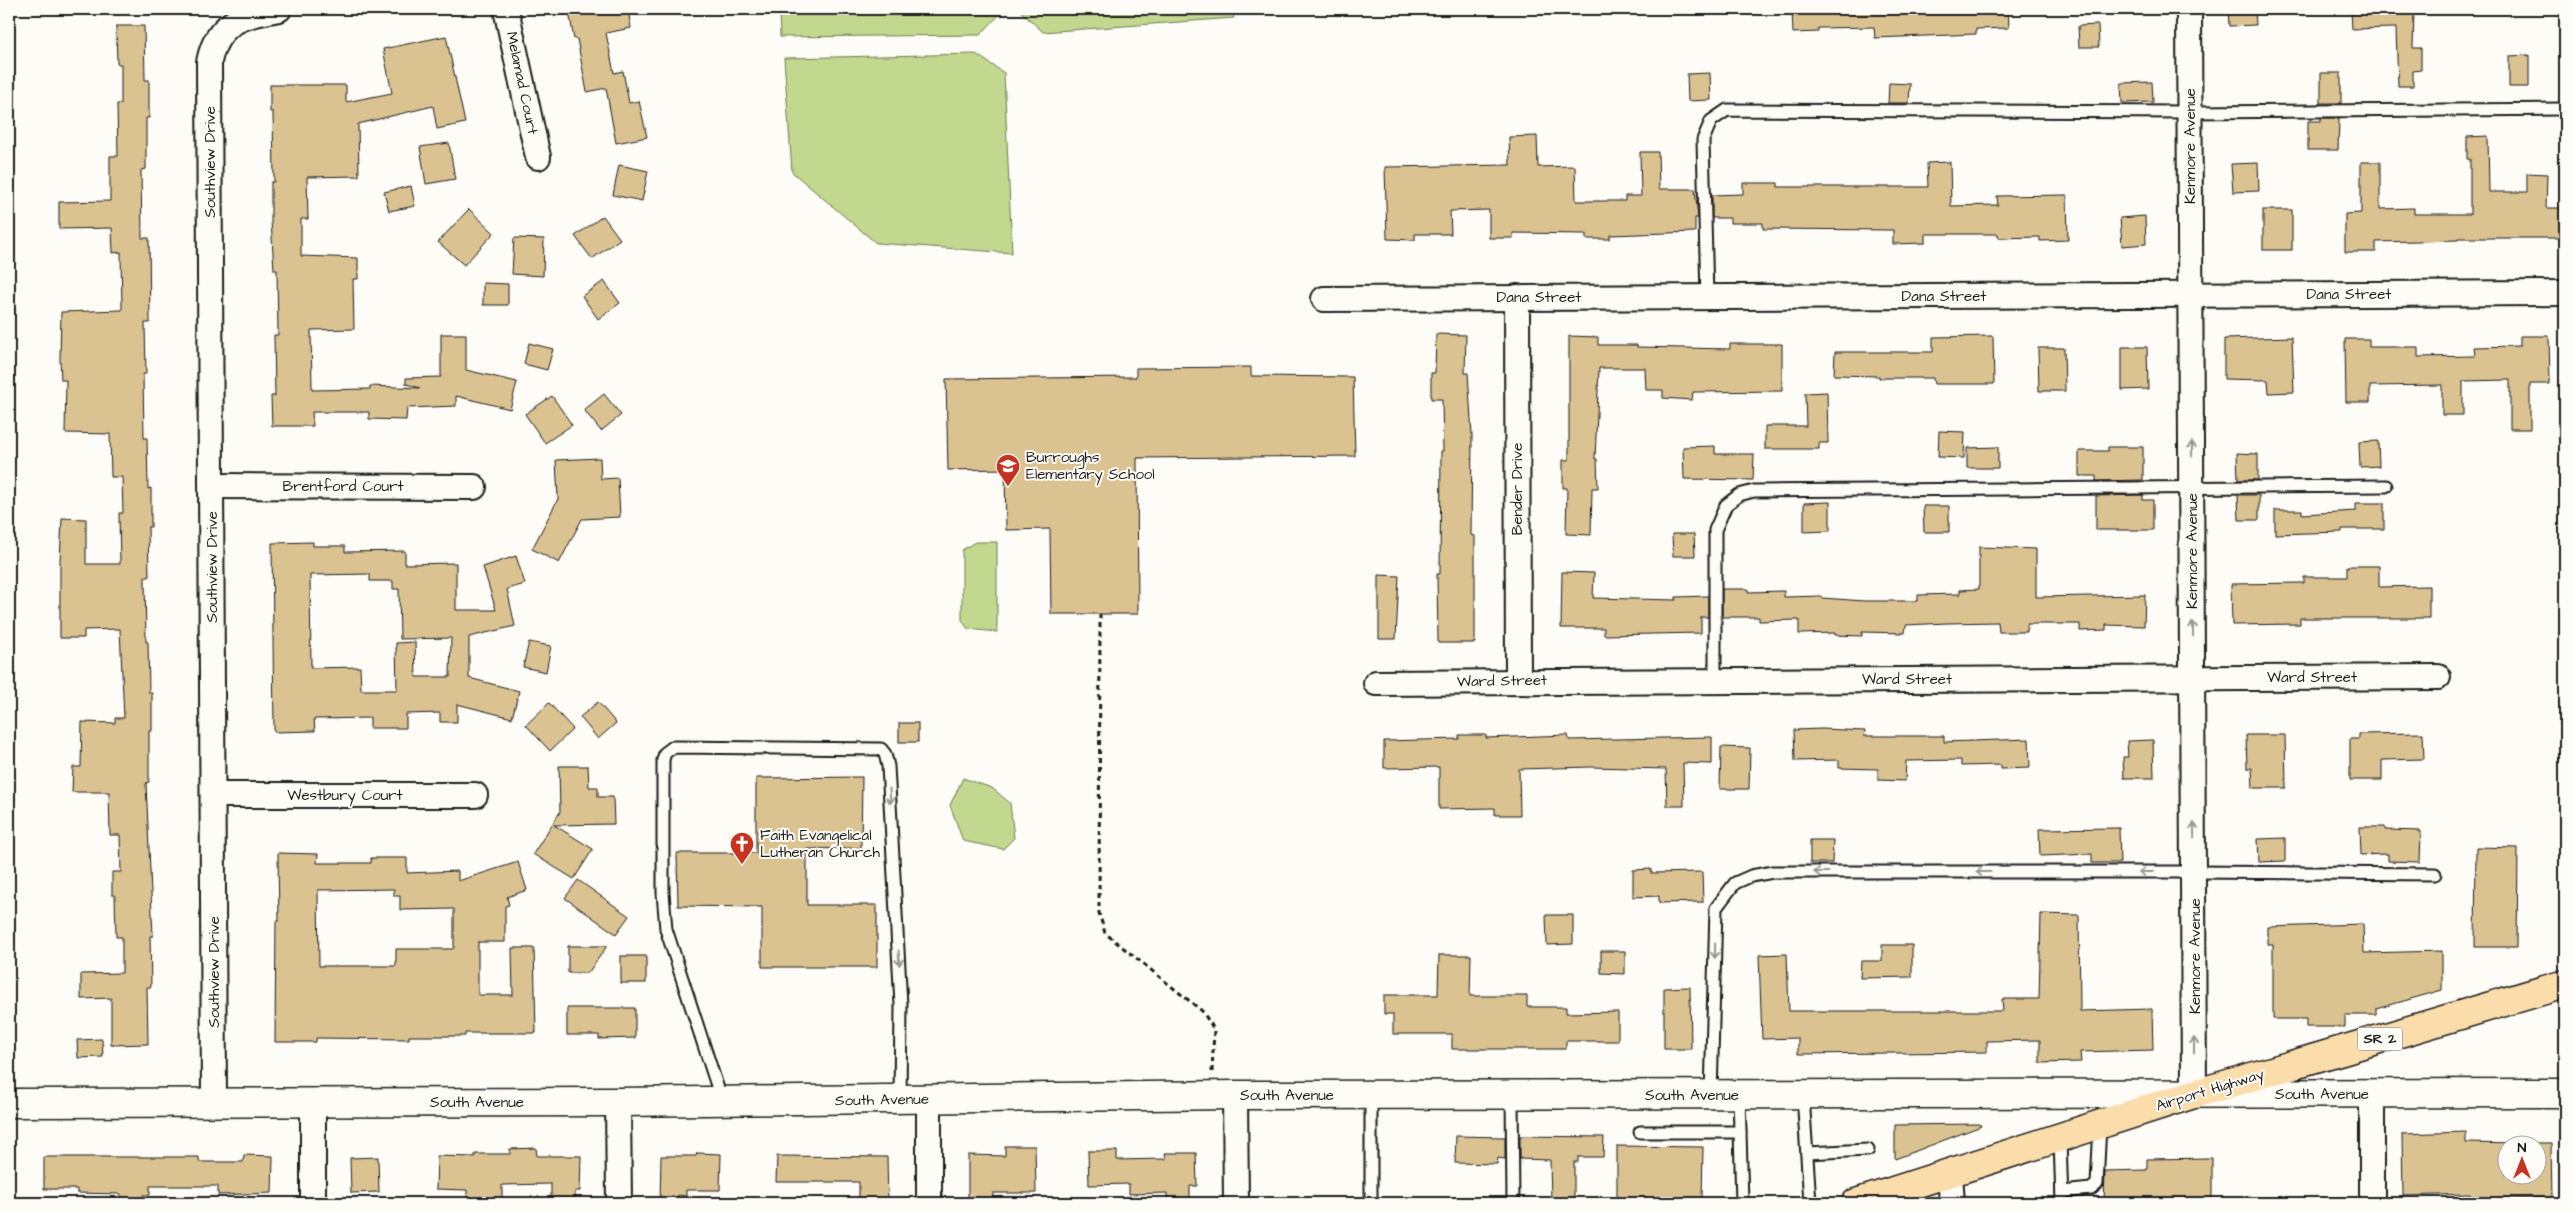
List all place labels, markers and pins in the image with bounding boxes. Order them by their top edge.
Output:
place label: Burroughs Elementary School [1026,447,1155,486]
school or university icon: Burroughs Elementary School [995,453,1021,487]
place label: Faith Evangelical Lutheran Church [760,825,880,863]
church icon: Faith Evangelical Lutheran Church [729,831,755,865]

